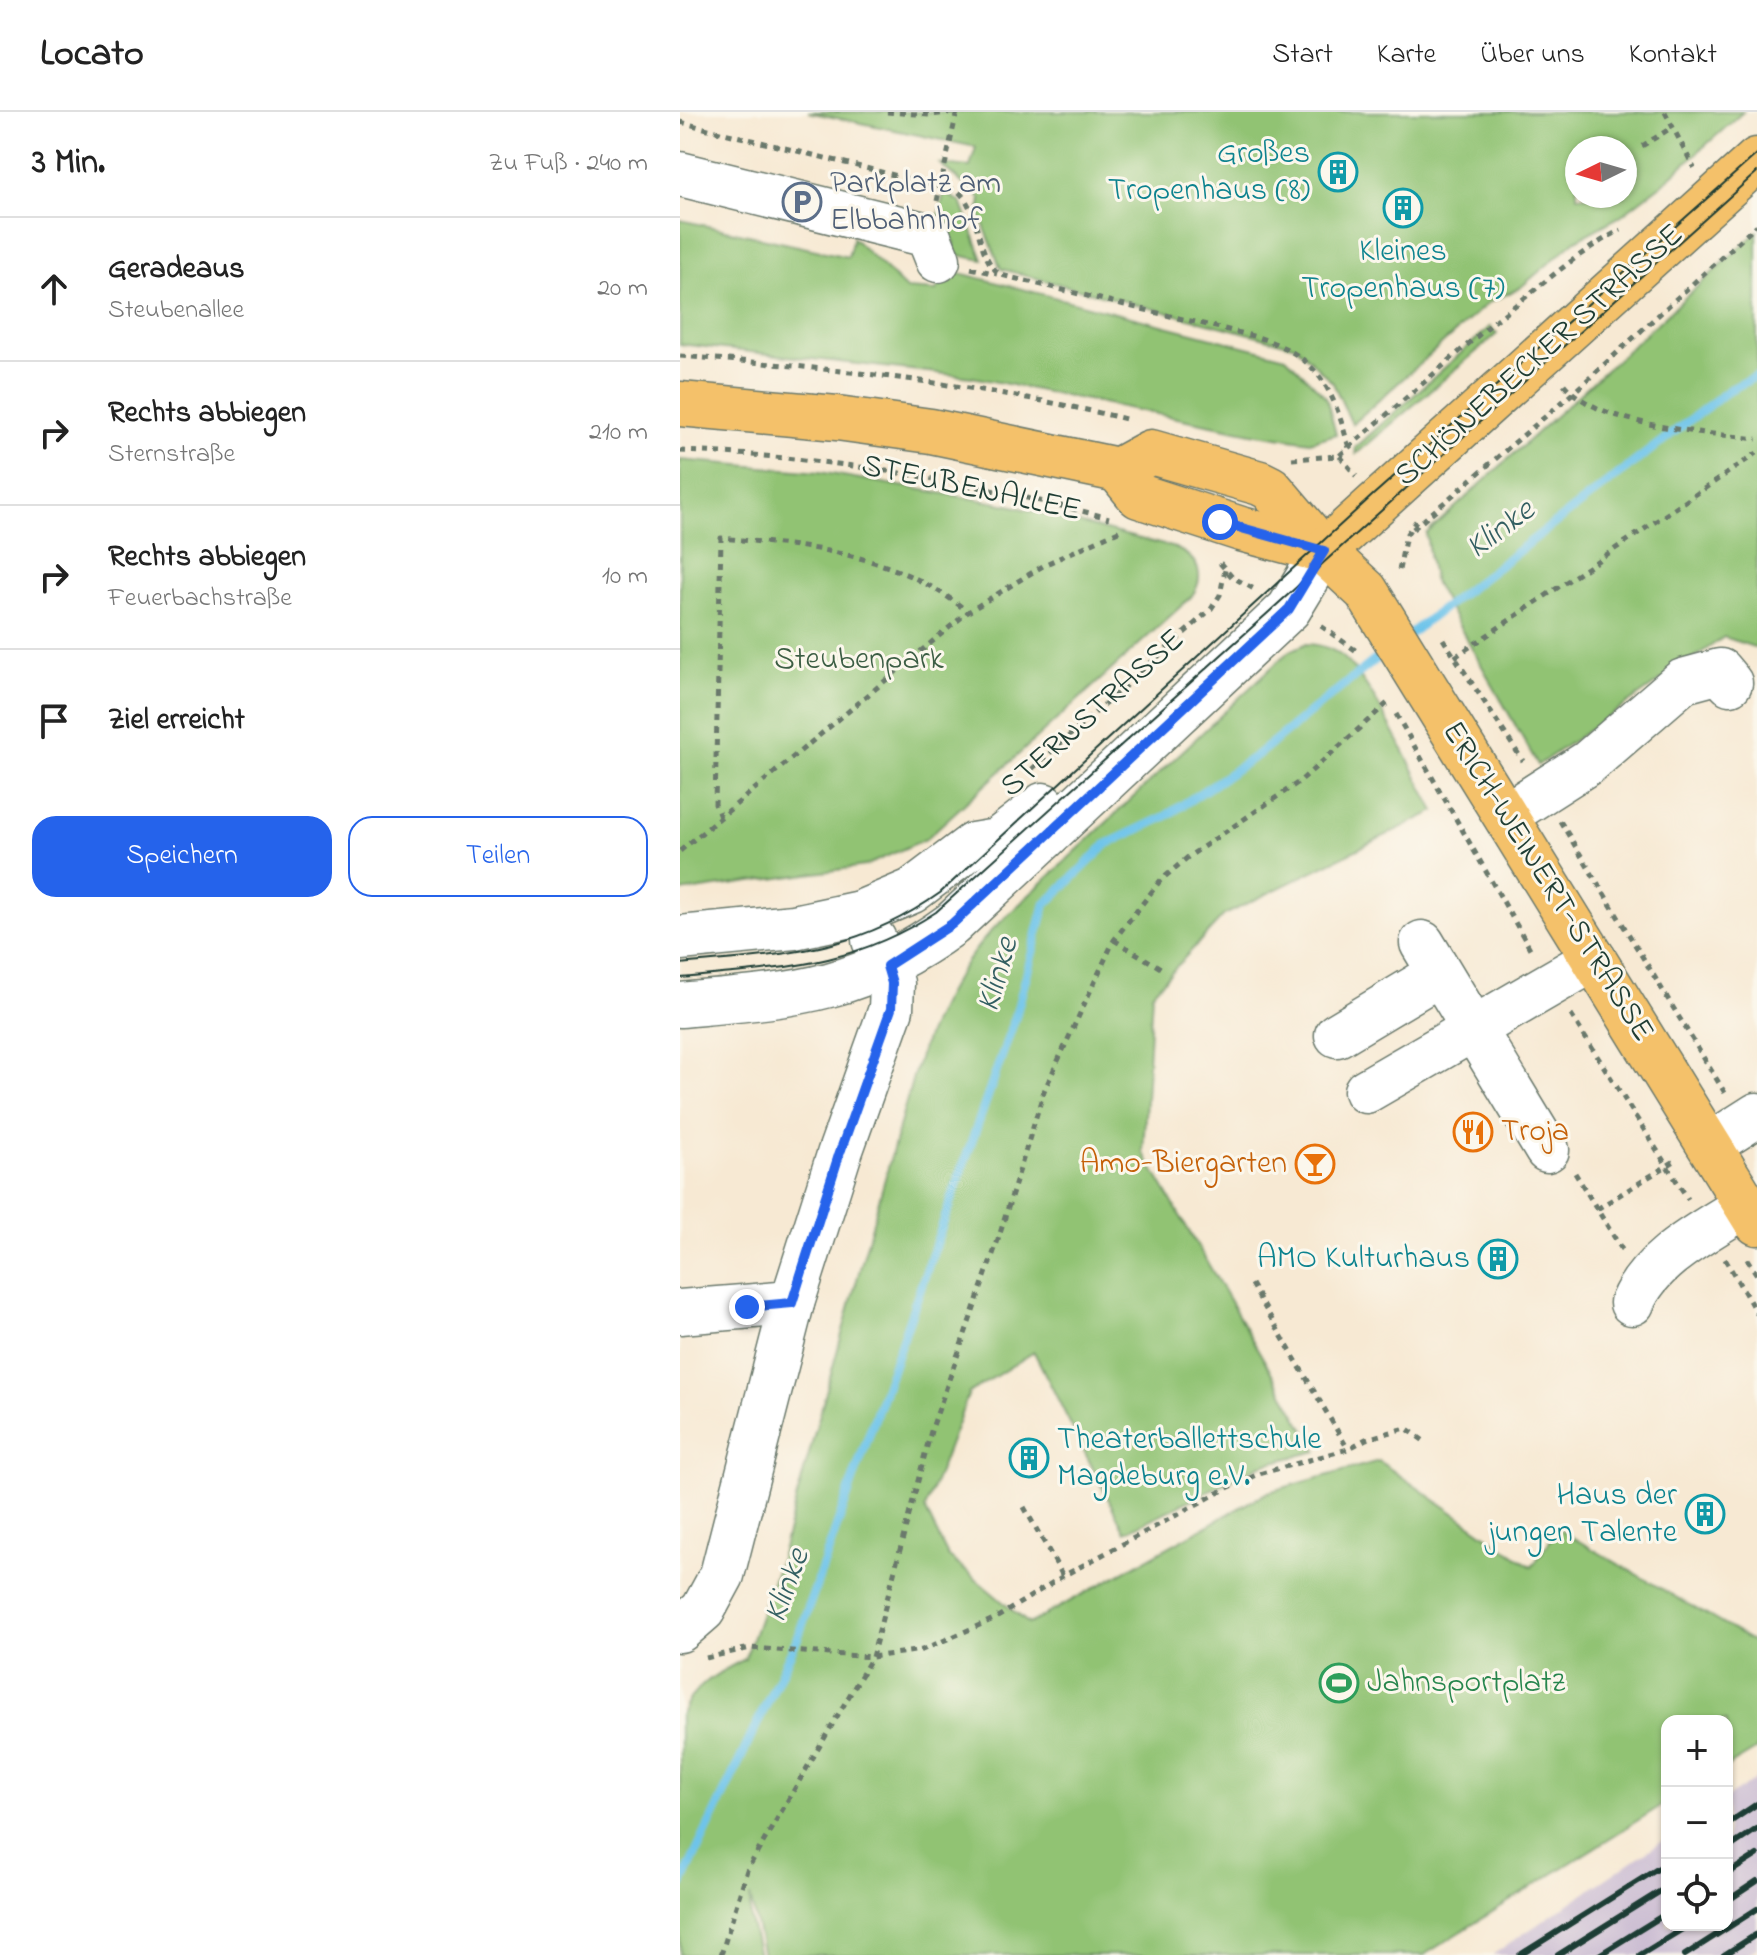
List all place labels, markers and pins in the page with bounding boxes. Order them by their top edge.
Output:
place label: Großes Tropenhaus (8) [1108,131,1310,215]
building icon: Großes Tropenhaus (8) [1317,151,1359,193]
place label: Parkplatz am Elbbahnhof [830,161,1001,245]
parking icon: Parkplatz am Elbbahnhof [781,181,823,223]
building icon: Kleines Tropenhaus (7) [1382,187,1424,229]
place label: Kleines Tropenhaus (7) [1301,229,1505,313]
place label: Troja [1501,1109,1569,1156]
restaurant icon: Troja [1452,1111,1494,1153]
place label: Amo-Biergarten [1080,1141,1287,1188]
bar icon: Amo-Biergarten [1294,1143,1336,1185]
place label: AMO Kulturhaus [1257,1236,1470,1283]
building icon: AMO Kulturhaus [1477,1238,1519,1280]
place label: Theaterballettschule Magdeburg e.V. [1057,1417,1322,1501]
building icon: Theaterballettschule Magdeburg e.V. [1008,1437,1050,1479]
place label: Haus der jungen Talente [1484,1473,1678,1557]
building icon: Haus der jungen Talente [1684,1493,1726,1535]
place label: Jahnsportplatz [1367,1660,1566,1707]
sports icon: Jahnsportplatz [1318,1662,1360,1704]

